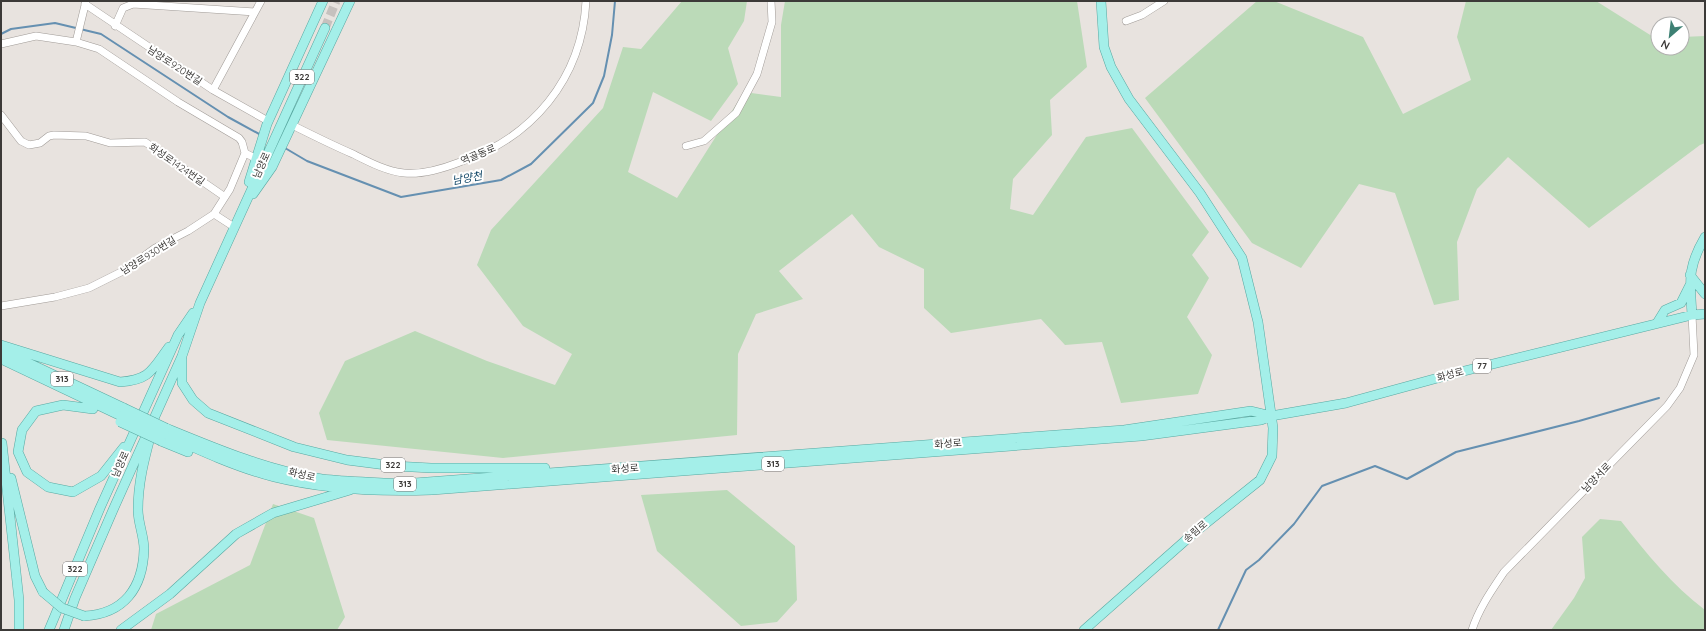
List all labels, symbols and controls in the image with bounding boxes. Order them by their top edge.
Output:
north arrow [1650,16,1690,56]
text: N [1658,37,1672,53]
street label: 남양로920번길 [145,43,205,88]
road number: 322 [290,70,314,84]
street label: 화성로1424번길 [146,140,207,189]
street label: 역골동로 [459,141,498,168]
street label: 남양로 [250,150,273,180]
water label: 남양천 [451,168,485,188]
street label: 남양로930번길 [118,233,178,278]
road number: 77 [1473,359,1491,373]
street label: 화성로 [1435,365,1465,384]
road number: 313 [51,372,73,386]
street label: 화성로 [934,436,962,451]
street label: 남양로 [109,449,132,479]
road number: 313 [762,457,784,471]
road number: 322 [381,458,405,472]
street label: 남양서로 [1579,460,1614,495]
street label: 화성로 [611,461,639,476]
street label: 화성로 [287,465,317,484]
road number: 313 [394,477,416,491]
street label: 송림로 [1181,518,1210,545]
road number: 322 [63,562,87,576]

